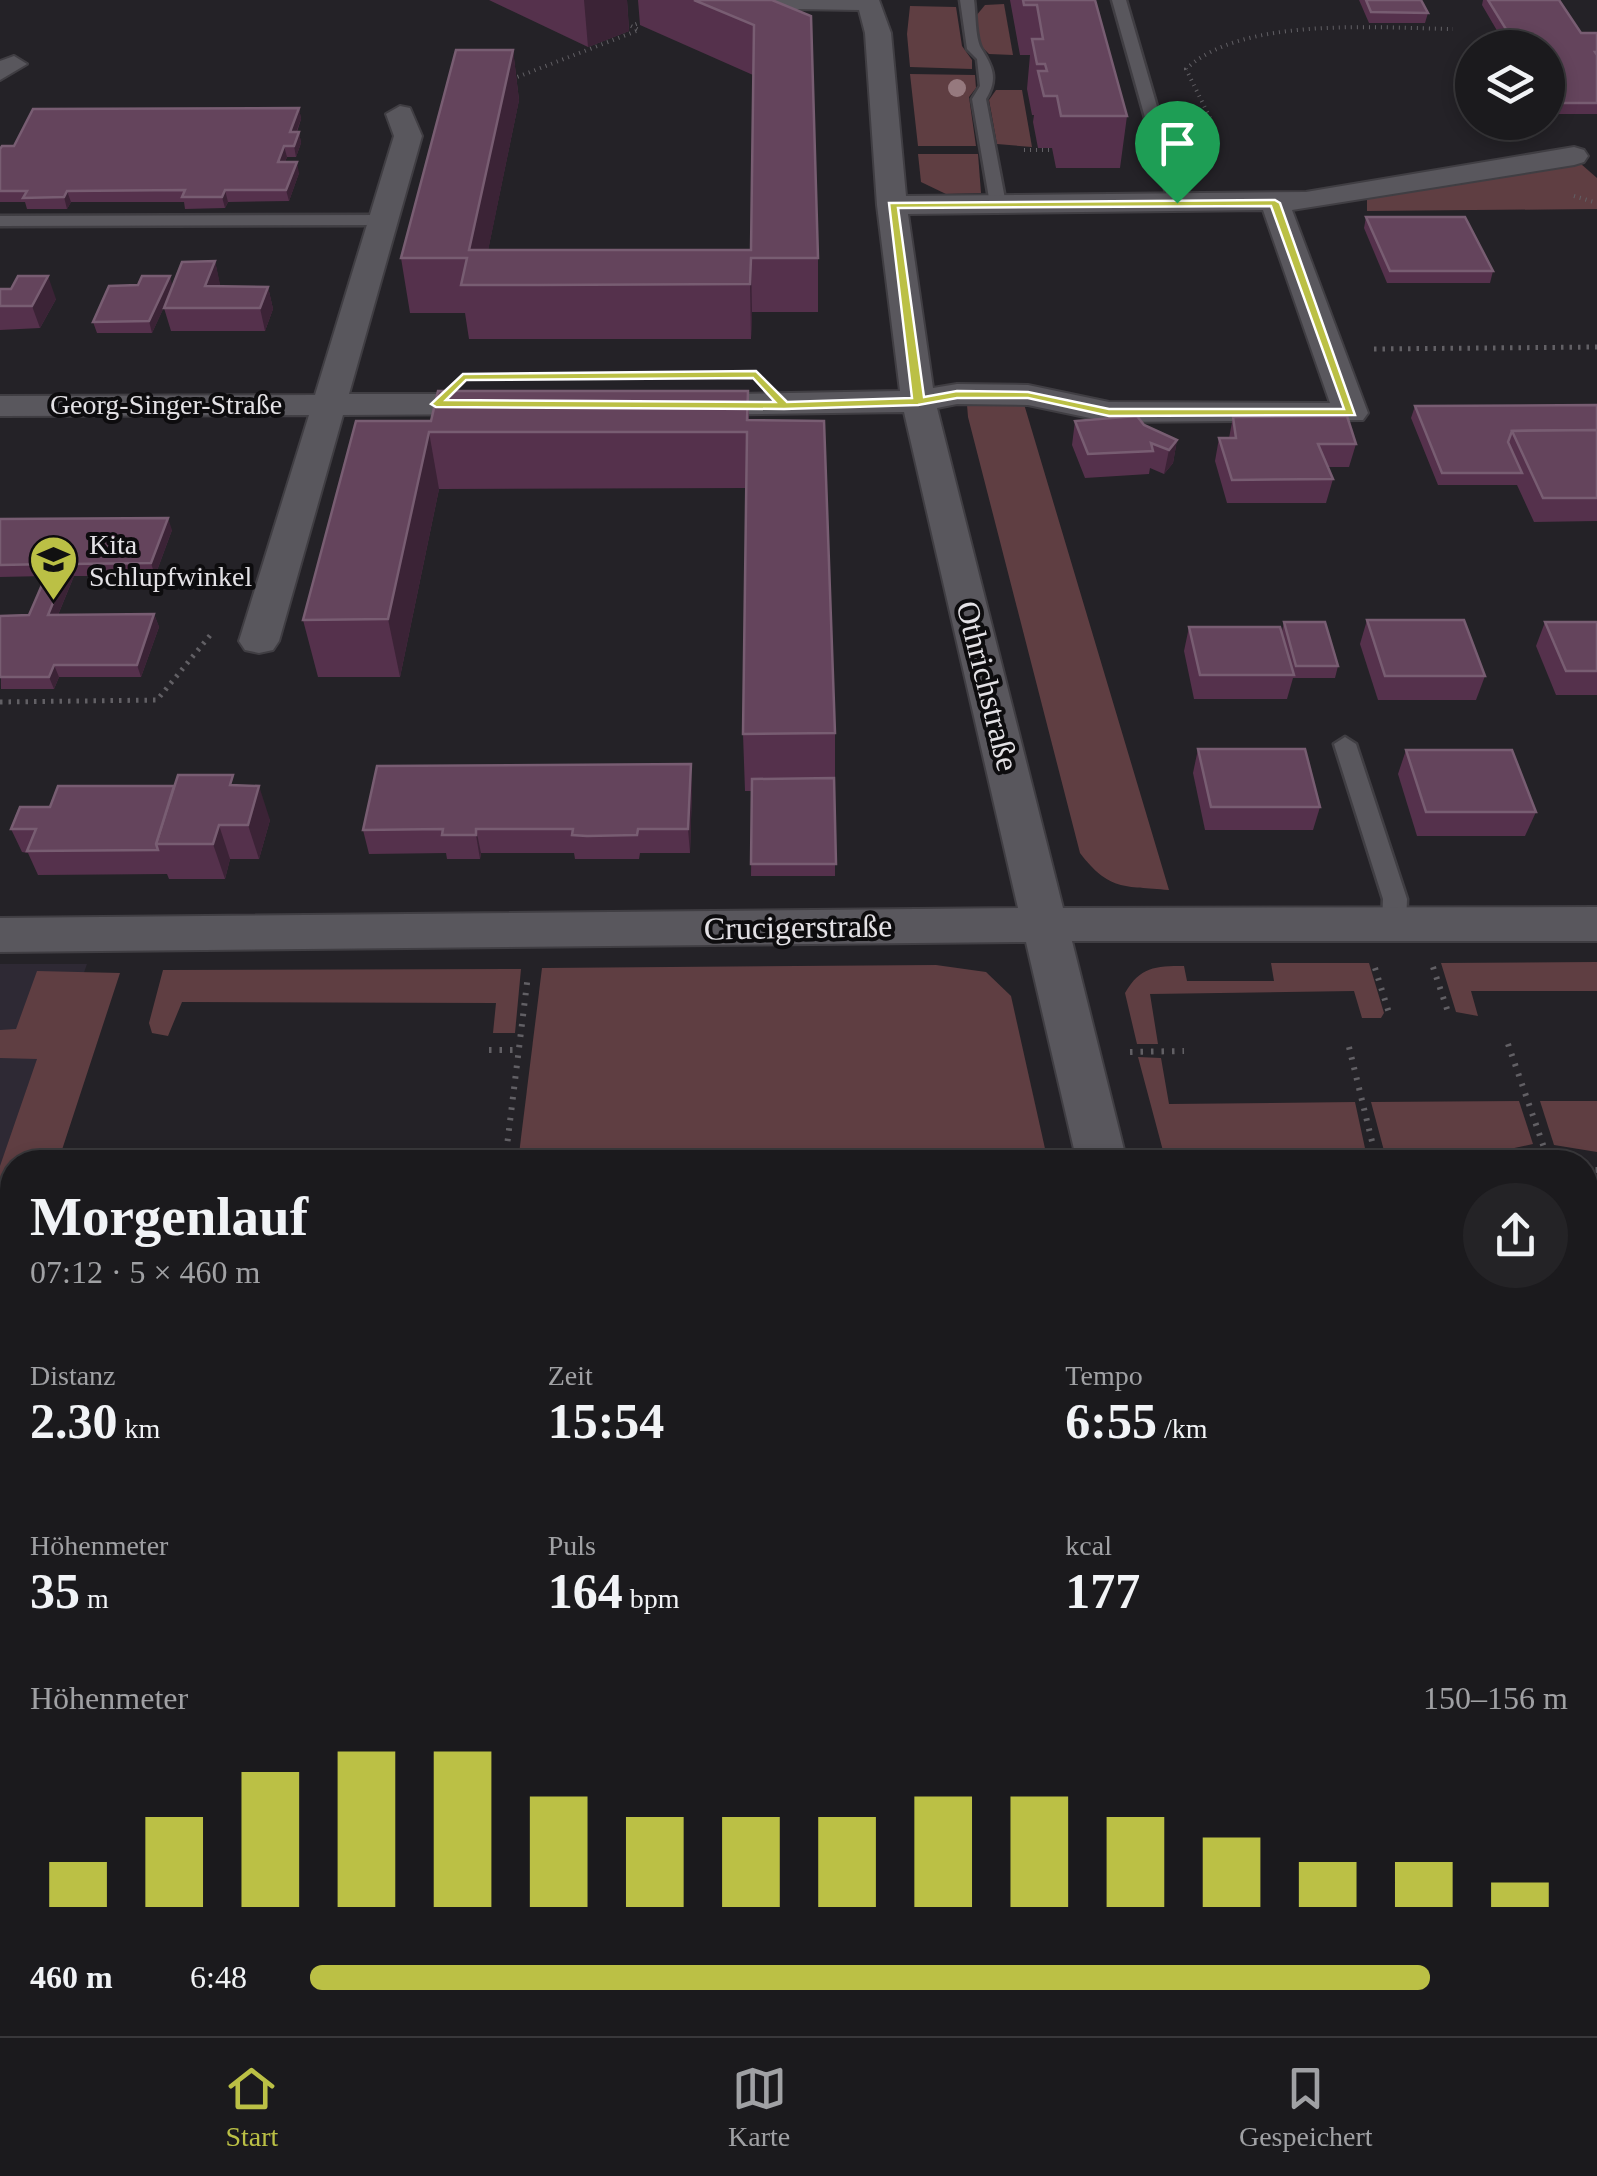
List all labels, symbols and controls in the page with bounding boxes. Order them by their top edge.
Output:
map controls [1455,30,1565,140]
button: layers [1455,30,1565,140]
pin [1135,101,1220,204]
icon: arrive [1150,116,1205,171]
street label: Georg-Singer-Straße [50,389,282,420]
place label: Kita Schlupfwinkel [89,529,253,592]
school or university icon: Kita Schlupfwinkel [28,534,80,602]
street label: Othrichstraße [949,597,1027,775]
street label: Crucigerstraße [704,907,892,947]
button: share [1463,1183,1568,1288]
text: Morgenlauf [30,1186,308,1247]
text: 07:12 · 5 × 460 m [30,1254,260,1290]
text: Distanz [30,1360,116,1391]
text: Zeit [548,1360,593,1391]
text: Tempo [1065,1360,1143,1391]
text: 2.30 [30,1393,118,1449]
text: 15:54 [548,1393,664,1449]
text: 6:55 [1065,1393,1157,1449]
text: km [118,1413,160,1444]
text: /km [1157,1413,1208,1444]
text: Höhenmeter [30,1530,168,1561]
text: Puls [548,1530,596,1561]
text: kcal [1065,1530,1112,1561]
text: 35 [30,1563,80,1619]
text: 164 [548,1563,623,1619]
text: 177 [1065,1563,1140,1619]
text: m [80,1583,109,1614]
text: bpm [623,1583,679,1614]
text: Höhenmeter [30,1680,188,1716]
text: 150–156 m [1423,1680,1568,1716]
text: 460 m [30,1959,113,1995]
text: 6:48 [190,1959,247,1995]
tab: Start [224,2061,279,2153]
tab: Karte [728,2061,790,2153]
tab: Gespeichert [1239,2061,1373,2153]

